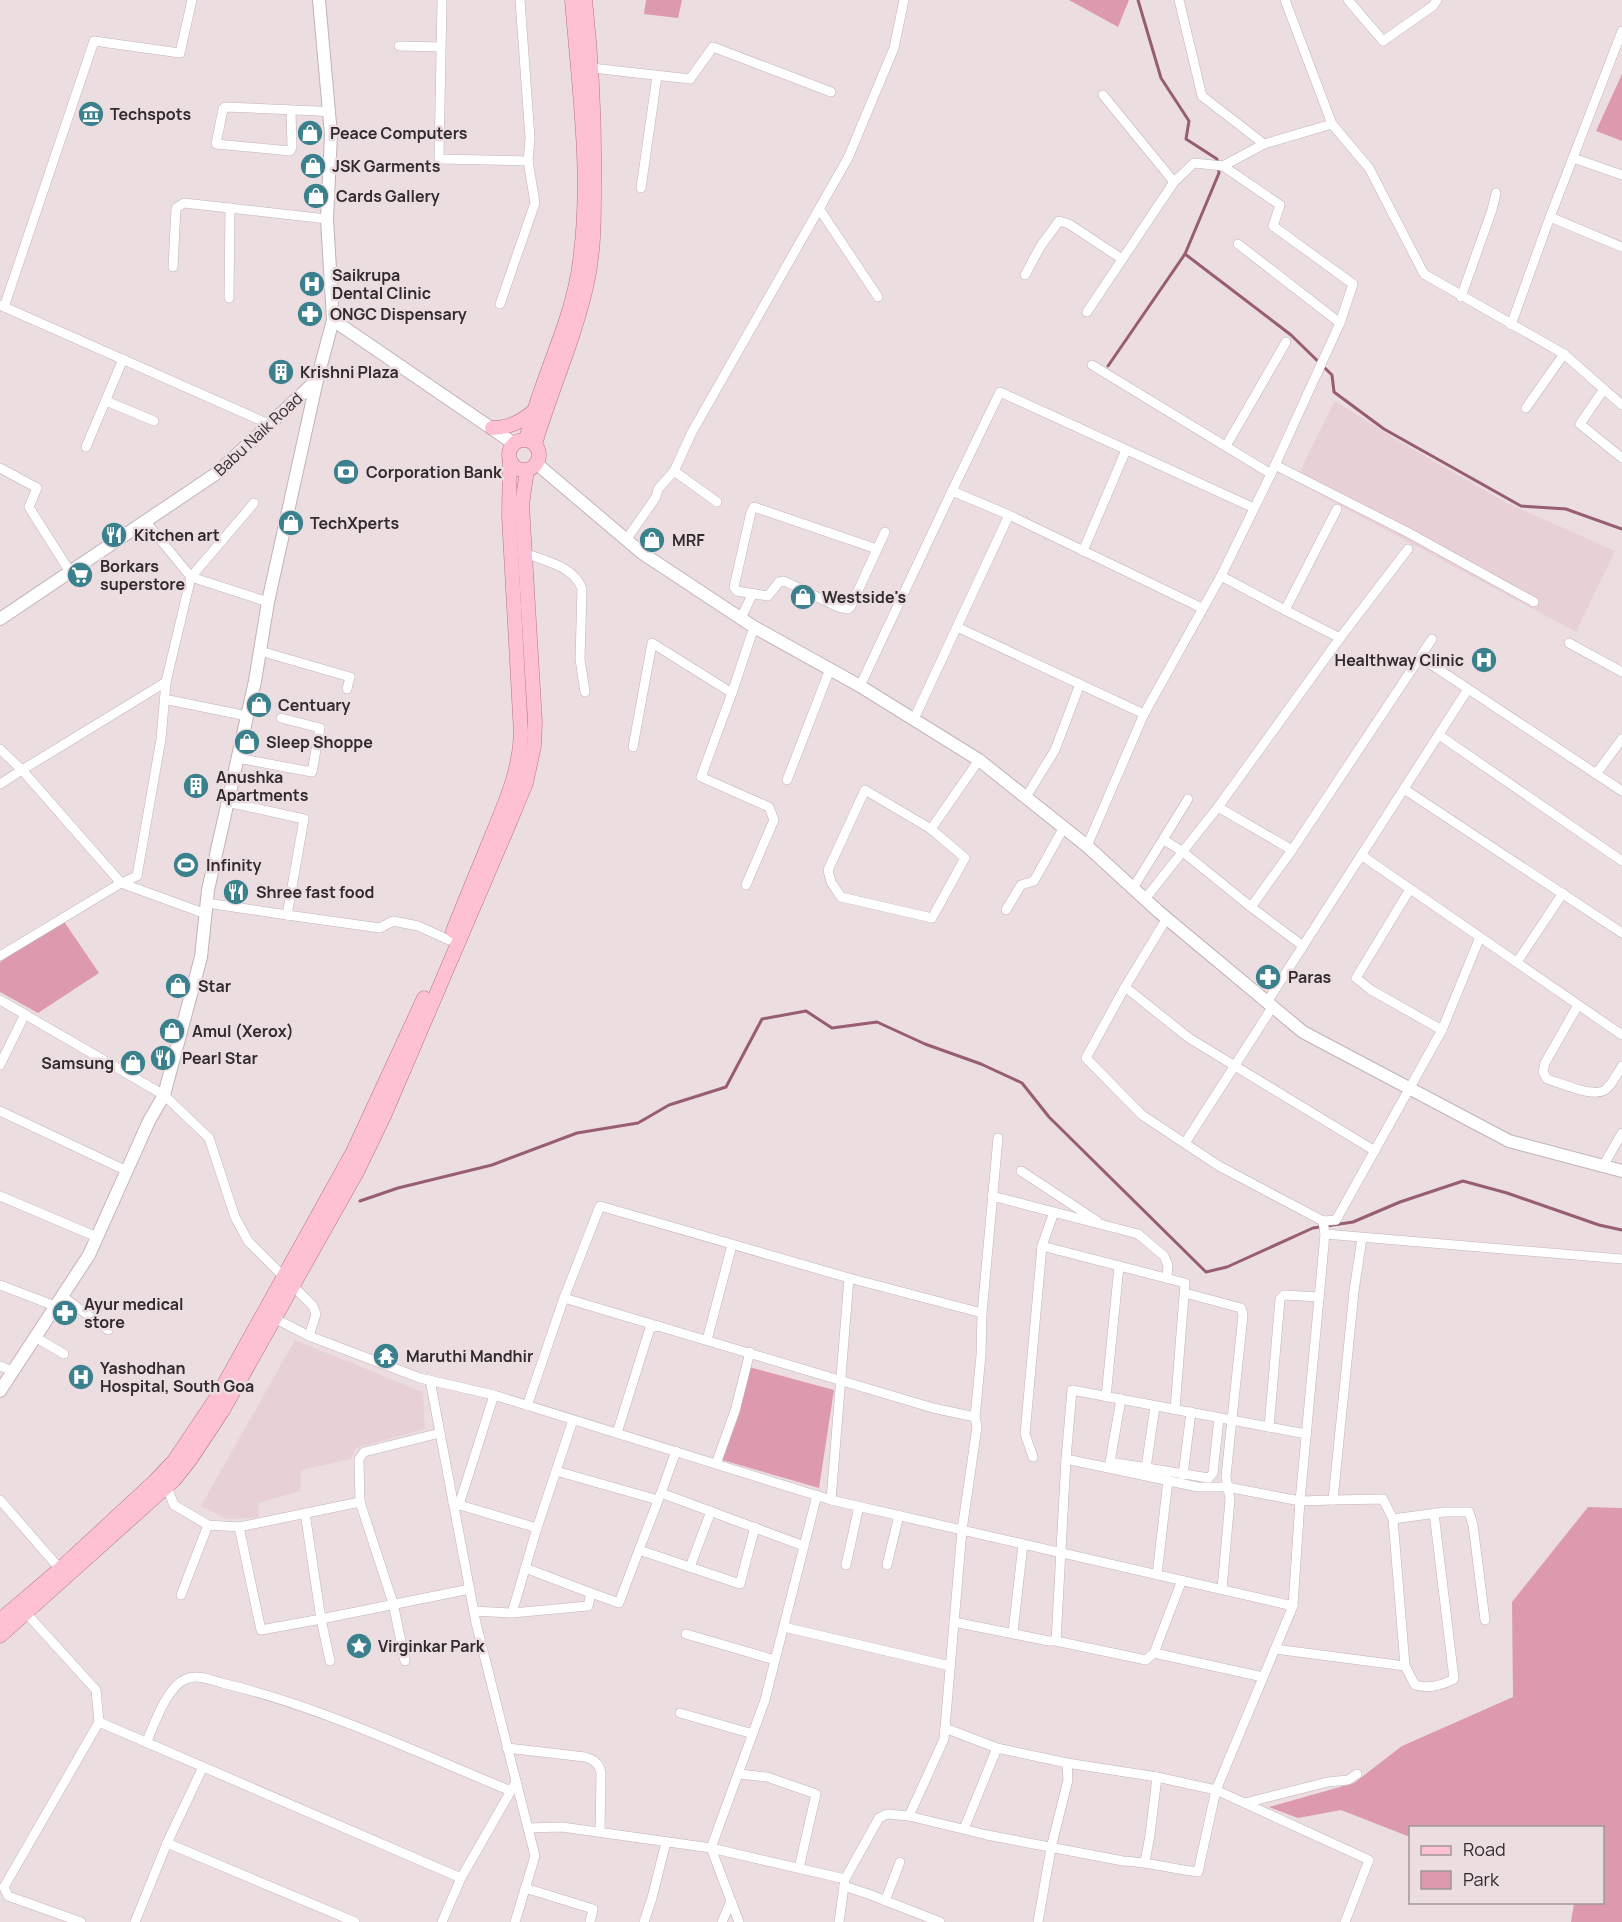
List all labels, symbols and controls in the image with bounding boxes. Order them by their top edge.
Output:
museum icon: Techspots [76,99,106,129]
place label: Techspots [110,103,192,125]
shop icon: Peace Computers [295,118,325,148]
place label: Peace Computers [330,122,468,144]
shop icon: JSK Garments [298,151,328,181]
place label: JSK Garments [332,155,441,177]
shop icon: Cards Gallery [301,181,331,211]
place label: Cards Gallery [336,185,440,207]
place label: Saikrupa Dental Clinic [332,264,431,304]
hospital icon: Saikrupa Dental Clinic [297,269,327,299]
pharmacy icon: ONGC Dispensary [295,299,325,329]
place label: ONGC Dispensary [330,303,467,325]
building icon: Krishni Plaza [266,357,296,387]
place label: Krishni Plaza [300,361,399,383]
street label: Babu Naik Road [209,387,307,481]
bank icon: Corporation Bank [331,457,361,487]
place label: Corporation Bank [366,461,502,483]
shop icon: TechXperts [276,508,306,538]
place label: TechXperts [310,512,400,534]
restaurant icon: Kitchen art [99,520,129,550]
place label: Kitchen art [134,524,220,546]
shop icon: MRF [637,525,667,555]
place label: MRF [672,529,705,551]
place label: Borkars superstore [100,555,185,595]
supermarket icon: Borkars superstore [65,560,95,590]
shop icon: Westside's [788,582,818,612]
place label: Westside's [822,586,906,608]
hospital icon: Healthway Clinic [1469,645,1499,675]
place label: Healthway Clinic [1335,649,1464,671]
shop icon: Centuary [244,690,274,720]
place label: Centuary [278,694,350,716]
shop icon: Sleep Shoppe [232,727,262,757]
place label: Sleep Shoppe [266,731,373,753]
place label: Anushka Apartments [216,766,309,806]
building icon: Anushka Apartments [181,771,211,801]
sports icon: Infinity [171,850,201,880]
place label: Infinity [206,854,261,876]
restaurant icon: Shree fast food [221,877,251,907]
place label: Shree fast food [256,881,374,903]
pharmacy icon: Paras [1253,962,1283,992]
place label: Paras [1288,966,1332,988]
shop icon: Star [163,971,193,1001]
place label: Star [198,975,231,997]
shop icon: Amul (Xerox) [157,1016,187,1046]
place label: Amul (Xerox) [192,1020,294,1042]
restaurant icon: Pearl Star [148,1043,178,1073]
place label: Pearl Star [182,1047,258,1069]
shop icon: Samsung [118,1048,148,1078]
place label: Samsung [41,1052,114,1074]
place label: Ayur medical store [84,1293,184,1333]
pharmacy icon: Ayur medical store [50,1298,80,1328]
temple icon: Maruthi Mandhir [371,1341,401,1371]
place label: Maruthi Mandhir [406,1345,533,1367]
place label: Yashodhan Hospital, South Goa [100,1357,254,1397]
hospital icon: Yashodhan Hospital, South Goa [66,1362,96,1392]
place icon: Virginkar Park [344,1631,374,1661]
place label: Virginkar Park [378,1635,485,1657]
legend [1409,1826,1604,1904]
text: Road [1463,1837,1506,1861]
text: Park [1463,1867,1500,1891]

